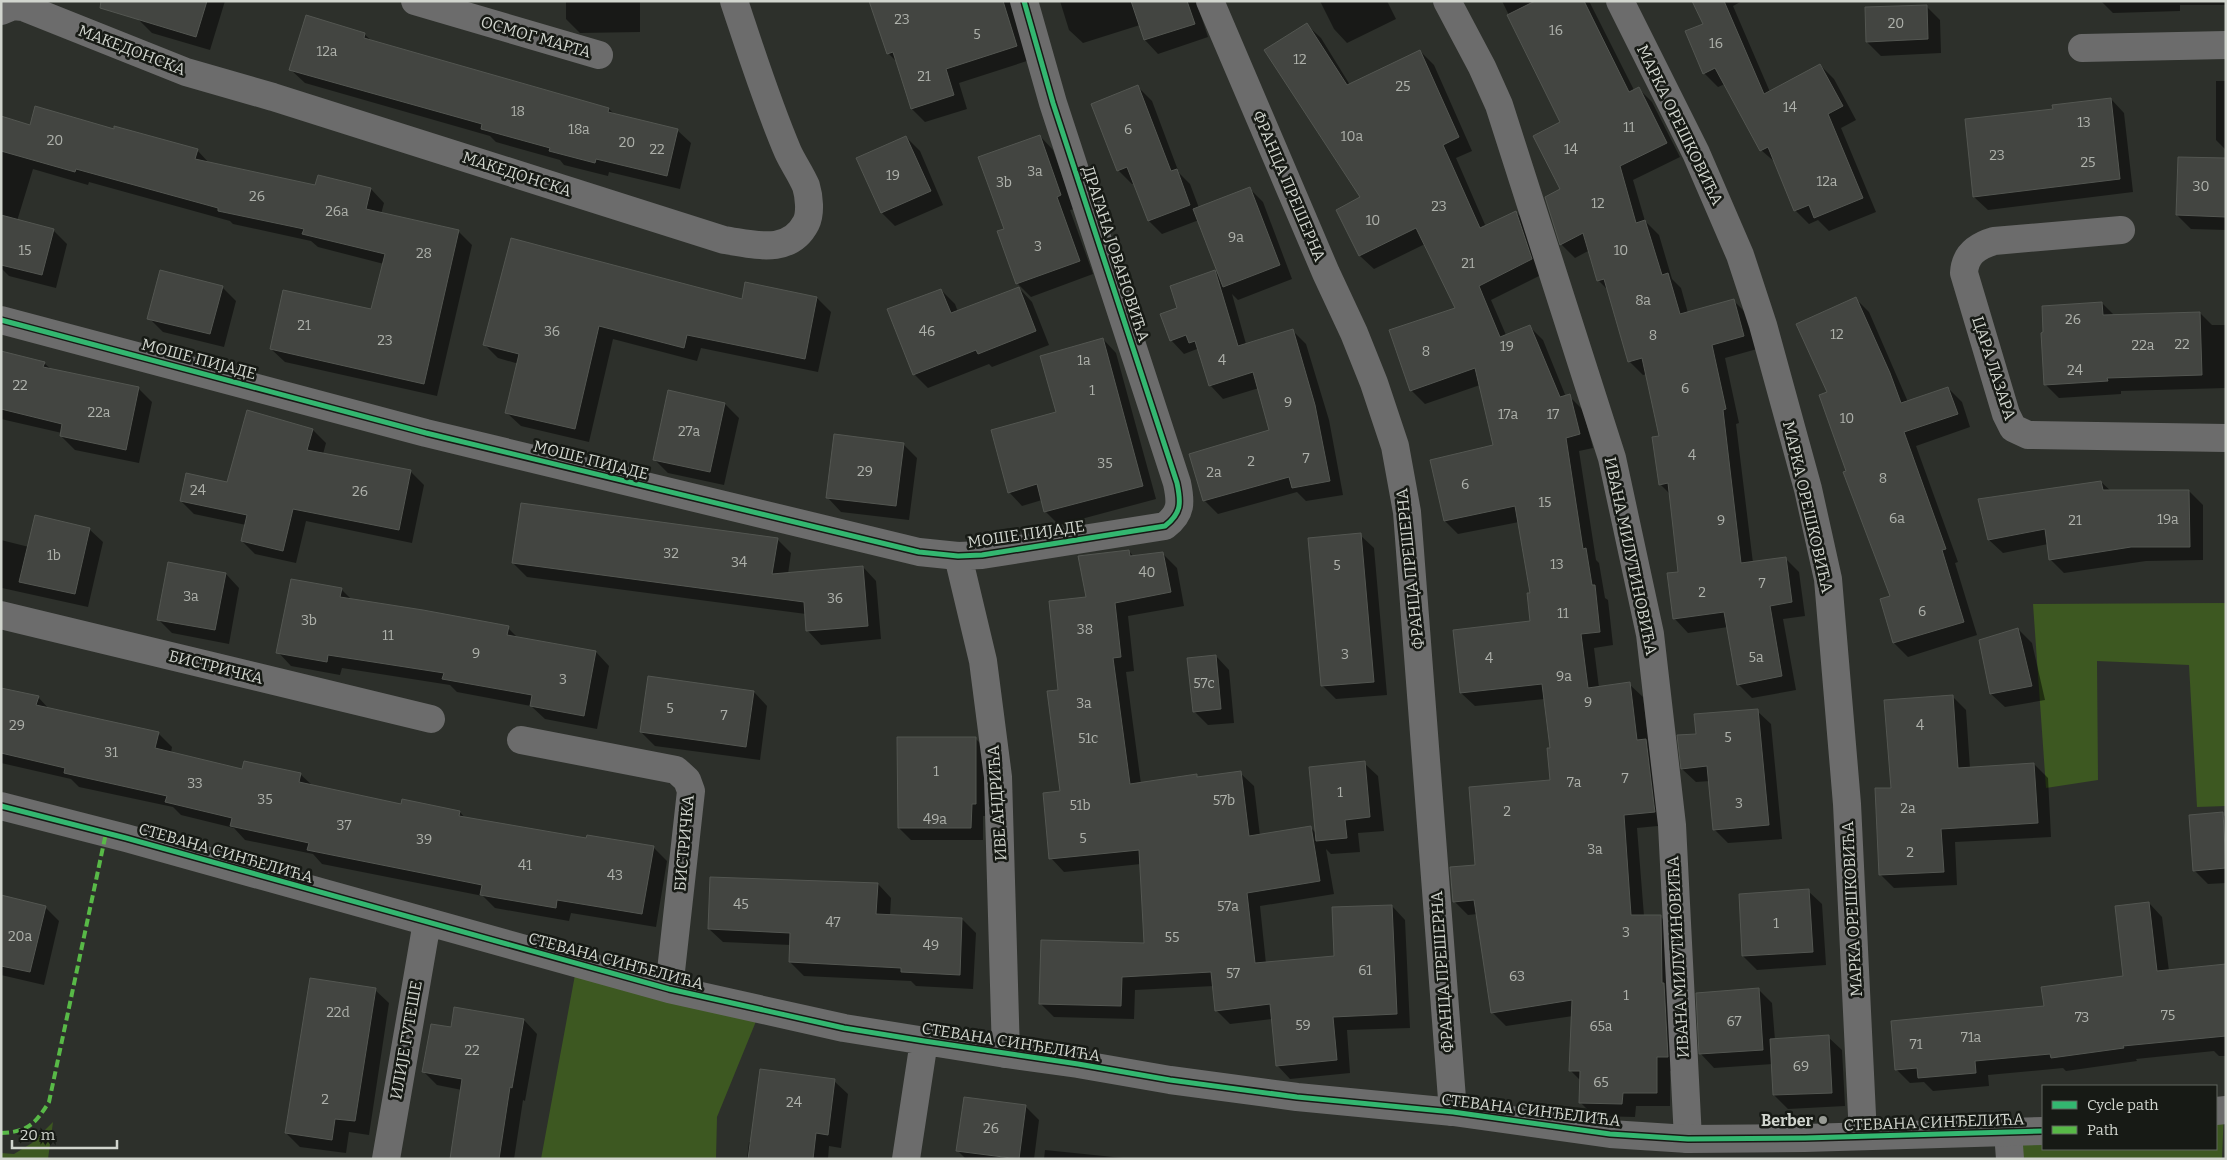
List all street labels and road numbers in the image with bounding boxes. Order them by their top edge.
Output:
street label: ОСМОГ МАРТА [479,12,594,62]
street label: МАКЕДОНСКА [76,21,189,79]
street label: МАРКА ОРЕШКОВИЋА [1633,42,1727,209]
street label: ФРАНЦА ПРЕШЕРНА [1249,108,1330,265]
street label: МАКЕДОНСКА [460,147,575,201]
street label: ДРАГАНА ЈОВАНОВИЋА [1079,164,1154,345]
street label: ЦАРА ЛАЗАРА [1968,314,2020,423]
street label: МОШЕ ПИЈАДЕ [139,335,259,383]
street label: МАРКА ОРЕШКОВИЋА [1779,419,1837,595]
street label: МОШЕ ПИЈАДЕ [531,436,651,484]
street label: ИВАНА МИЛУТИНОВИЋА [1601,455,1661,658]
street label: ФРАНЦА ПРЕШЕРНА [1392,487,1428,651]
street label: МОШЕ ПИЈАДЕ [966,516,1086,552]
street label: БИСТРИЧКА [167,646,266,688]
street label: ИВЕ АНДРИЋА [983,744,1011,862]
street label: БИСТРИЧКА [670,793,698,892]
street label: СТЕВАНА СИНЂЕЛИЋА [136,819,316,887]
street label: МАРКА ОРЕШКОВИЋА [1838,820,1866,997]
street label: ИВАНА МИЛУТИНОВИЋА [1663,855,1693,1058]
street label: ФРАНЦА ПРЕШЕРНА [1427,890,1457,1053]
street label: СТЕВАНА СИНЂЕЛИЋА [526,928,706,994]
street label: ИЛИЈЕ ГУТЕШЕ [386,979,426,1101]
street label: СТЕВАНА СИНЂЕЛИЋА [920,1018,1102,1066]
street label: СТЕВАНА СИНЂЕЛИЋА [1440,1090,1623,1131]
street label: СТЕВАНА СИНЂЕЛИЋА [1843,1109,2025,1135]

